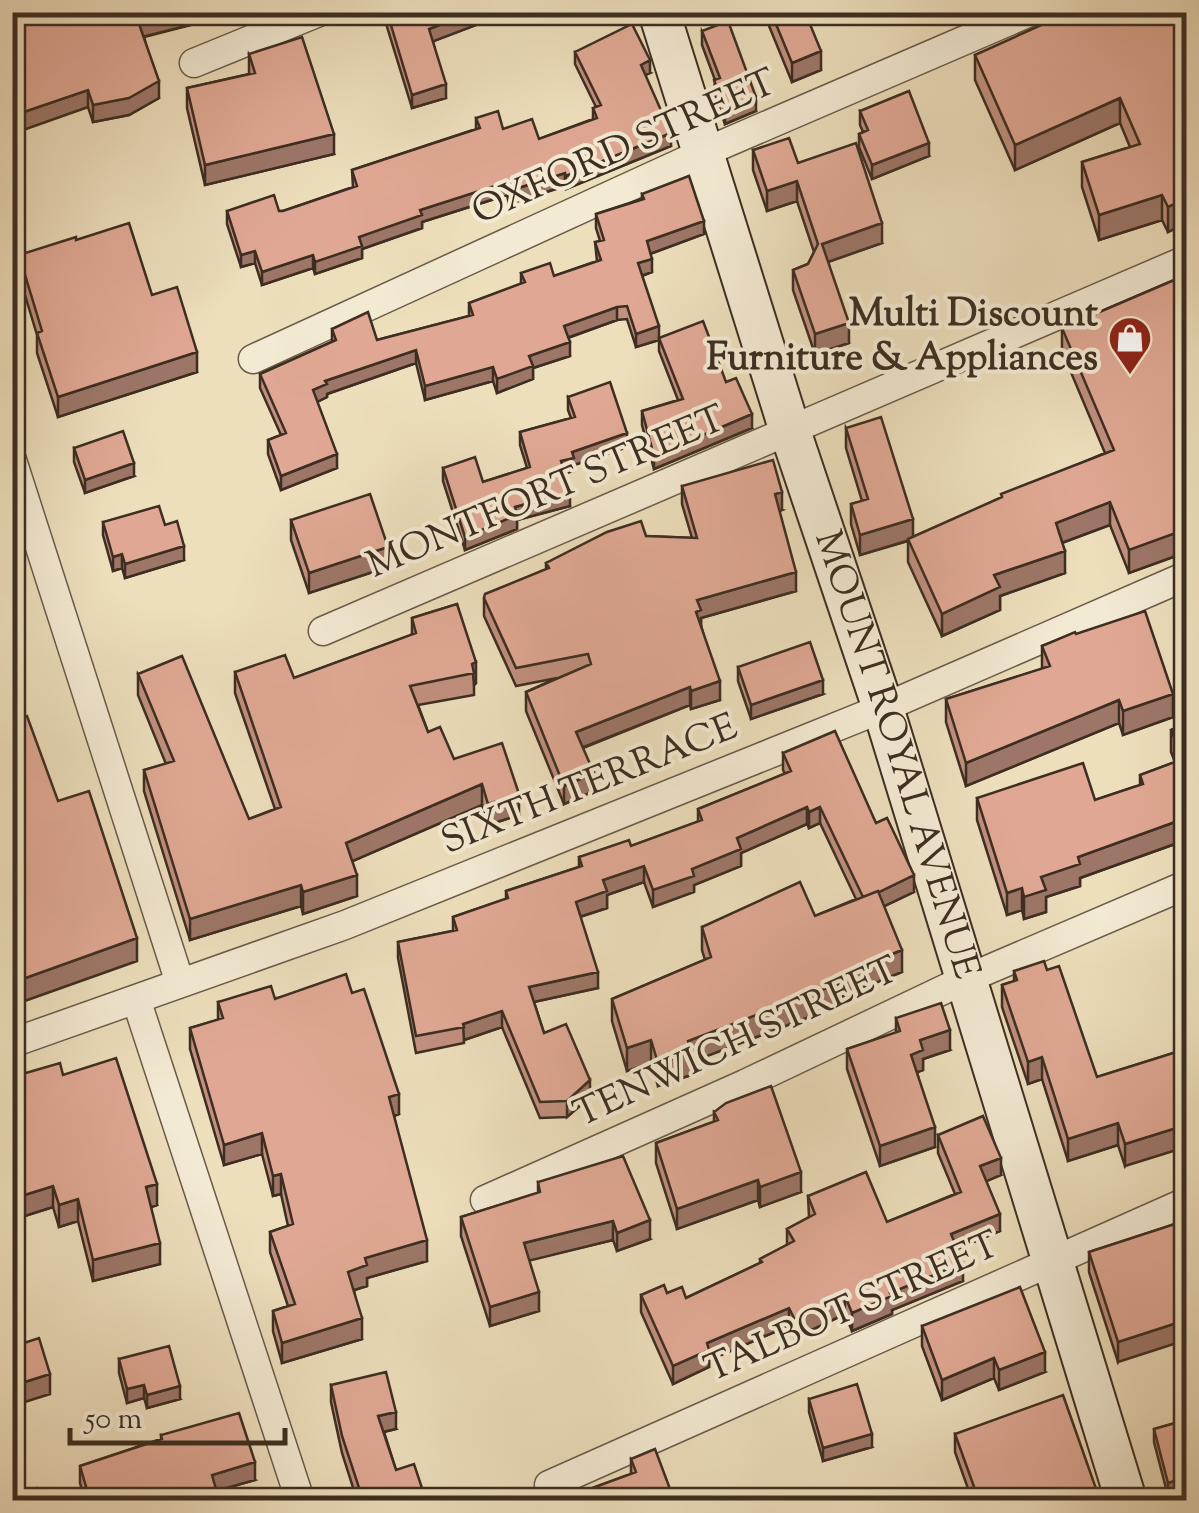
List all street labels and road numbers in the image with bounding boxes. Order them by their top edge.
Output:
street label: OXFORD STREET [464,58,786,240]
street label: MONTFORT STREET [359,394,735,594]
street label: MOUNT ROYAL AVENUE [799,524,992,986]
street label: SIXTH TERRACE [434,702,746,870]
street label: TENWICH STREET [566,945,908,1143]
street label: TALBOT STREET [697,1220,1009,1398]

